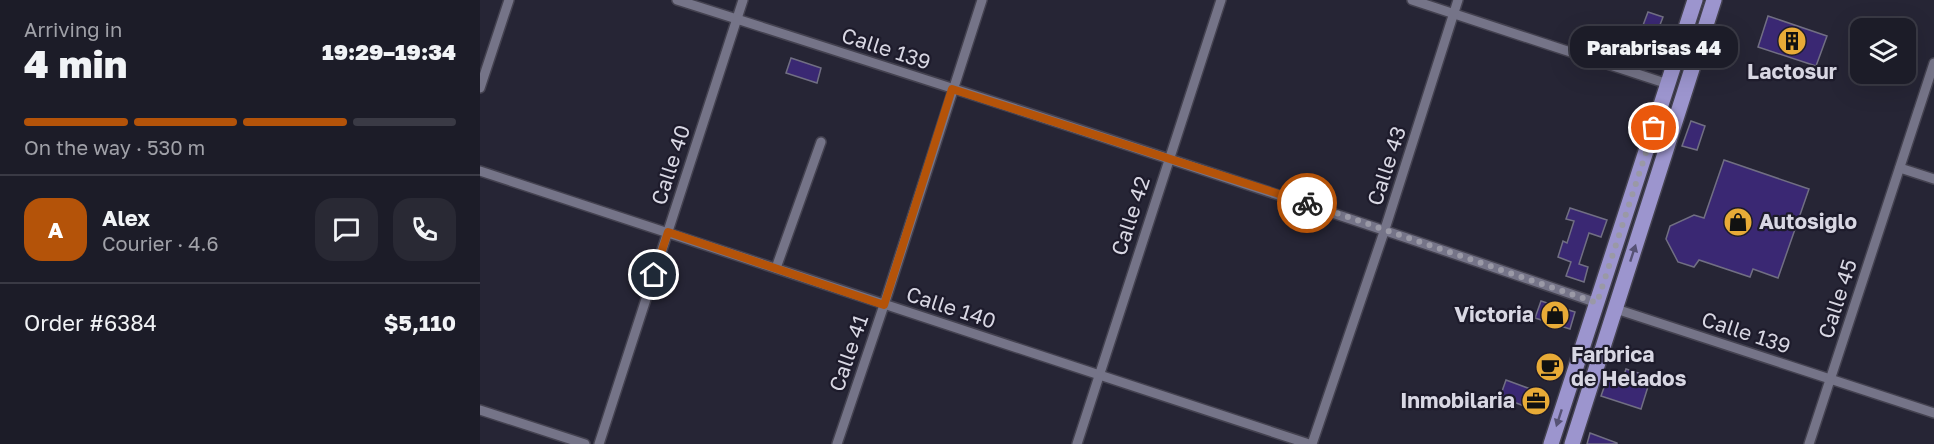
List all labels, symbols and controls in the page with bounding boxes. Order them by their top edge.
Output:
text: Arriving in [24,17,122,41]
map controls [1850,18,1916,84]
button: layers [1850,18,1916,84]
street label: Calle 139 [839,21,934,75]
building icon: Lactosur [1776,25,1808,57]
callout: Parabrisas 44 [1570,26,1738,68]
text: Parabrisas 44 [1587,35,1721,59]
text: 19:29–19:34 [322,38,456,65]
text: 4 min [24,40,127,87]
place label: Lactosur [1747,58,1837,84]
pin [1628,102,1679,153]
icon: bag [1637,111,1670,144]
street label: Calle 40 [645,121,695,208]
street label: Calle 43 [1361,123,1411,209]
text: On the way · 530 m [24,135,205,159]
street label: Calle 42 [1105,173,1155,259]
courier [1277,173,1337,233]
icon: bike [1291,187,1324,220]
button: chat [315,198,378,261]
button: phone [393,198,456,261]
text: Alex [102,204,150,231]
shop icon: Autosiglo [1722,206,1754,238]
place label: Autosiglo [1759,208,1857,234]
text: A [48,216,63,243]
text: Courier · 4.6 [102,231,219,255]
one-way arrow [1629,244,1639,262]
pin [628,249,679,300]
street label: Calle 45 [1812,256,1862,342]
icon: home [637,258,670,291]
street label: Calle 140 [903,280,999,334]
shop icon: Victoria [1539,299,1571,331]
place label: Victoria [1454,301,1534,327]
street label: Calle 139 [1699,305,1794,359]
text: Order #6384 [24,309,157,336]
text: $5,110 [384,309,456,336]
street label: Calle 41 [823,311,873,395]
place label: Farbrica de Helados [1571,341,1687,391]
cafe icon: Farbrica de Helados [1534,351,1566,383]
office icon: Inmobilaria [1520,385,1552,417]
place label: Inmobilaria [1400,387,1515,413]
one-way arrow [1554,409,1564,427]

